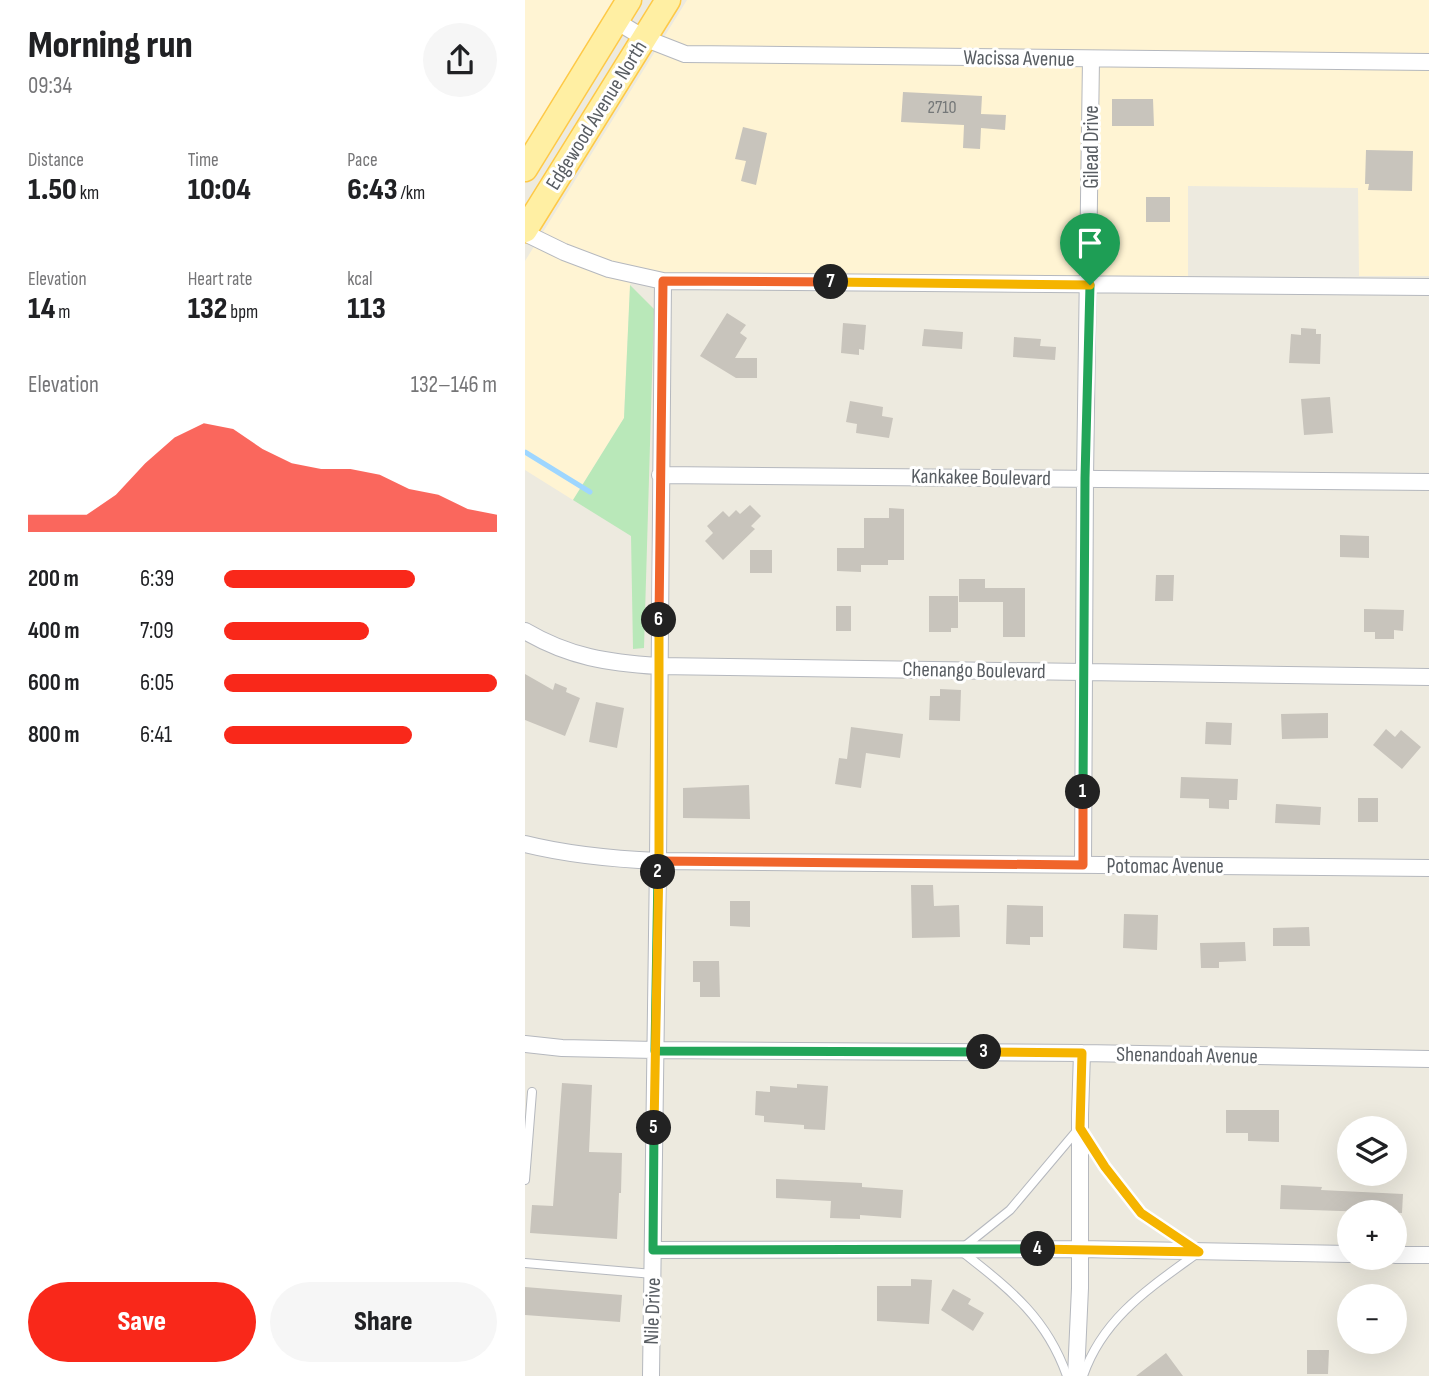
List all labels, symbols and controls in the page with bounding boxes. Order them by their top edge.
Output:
text: Morning run [28,23,193,68]
button: share [423,23,497,97]
street label: Edgewood Avenue North [541,36,652,194]
street label: Wacissa Avenue [963,45,1075,72]
text: 09:34 [28,72,72,100]
house number: 2710 [927,97,957,118]
street label: Gilead Drive [1079,105,1104,189]
text: Distance [28,149,84,172]
text: Time [188,149,219,172]
text: Pace [347,149,378,172]
text: 1.50 [28,172,77,208]
text: 10:04 [188,172,251,208]
text: 6:43 [347,172,398,208]
text: km [77,182,99,205]
text: /km [398,182,425,205]
pin [1060,213,1120,285]
icon: arrive [1071,224,1109,262]
pin: 7 [813,264,849,300]
text: Elevation [28,268,87,291]
text: Heart rate [188,268,253,291]
text: kcal [347,268,372,291]
text: 7 [826,270,835,293]
text: 14 [28,291,55,327]
text: 132 [188,291,227,327]
text: 113 [347,291,386,327]
text: m [55,301,71,324]
text: bpm [227,301,258,324]
text: Elevation [28,371,99,399]
text: 132–146 m [411,371,497,399]
street label: Kankakee Boulevard [911,464,1051,491]
text: 200 m [28,565,79,593]
text: 6:39 [140,565,174,593]
pin: 6 [641,602,677,638]
text: 6 [654,608,663,631]
text: 400 m [28,617,79,645]
text: 7:09 [140,617,174,645]
street label: Chenango Boulevard [902,657,1046,684]
text: 600 m [28,669,80,697]
text: 6:05 [140,669,174,697]
text: 800 m [28,721,80,749]
text: 6:41 [140,721,172,749]
pin: 1 [1065,774,1101,810]
text: 1 [1079,780,1086,803]
pin: 2 [641,854,675,890]
street label: Potomac Avenue [1106,854,1224,879]
text: 2 [653,860,662,883]
pin: 3 [967,1034,1001,1070]
text: 3 [979,1040,988,1063]
street label: Shenandoah Avenue [1116,1042,1258,1069]
pin: 5 [636,1110,671,1146]
text: 5 [649,1116,658,1139]
map controls [1337,1116,1407,1354]
button: layers [1337,1116,1407,1186]
button: + [1337,1200,1407,1270]
pin: 4 [1021,1232,1055,1266]
text: 4 [1033,1237,1042,1260]
street label: Nile Drive [639,1277,666,1345]
button: Save [28,1282,256,1362]
button: Share [270,1282,497,1362]
button: − [1337,1284,1407,1354]

